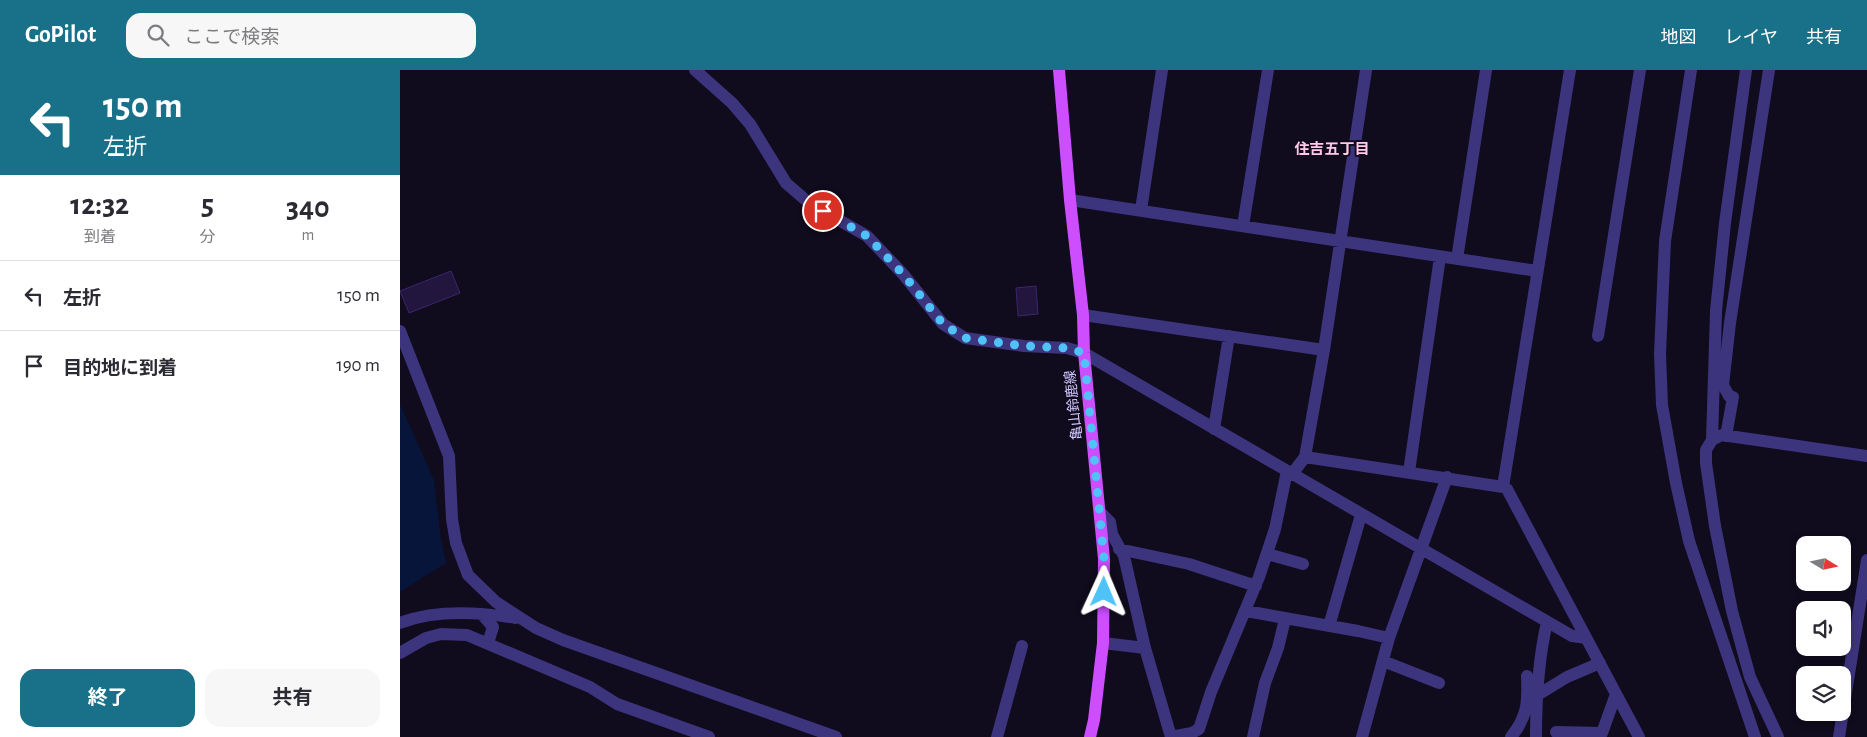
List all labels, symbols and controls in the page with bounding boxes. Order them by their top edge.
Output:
search box [126,13,476,58]
icon: search [144,21,172,49]
text: GoPilot [25,23,96,47]
text: ここで検索 [184,28,279,47]
text: 地図 [1661,29,1697,47]
text: レイヤ [1725,29,1778,47]
text: 共有 [1806,29,1842,47]
text: 150 m [103,89,183,124]
icon: left [20,90,85,155]
text: 左折 [103,136,147,158]
district label: 住吉五丁目 [1294,141,1370,157]
text: 12:32 [70,190,129,220]
text: 5 [201,190,214,220]
pin [802,190,844,232]
text: 340 [286,193,330,223]
icon: arrive [809,197,837,225]
text: m [301,227,314,243]
text: 到着 [84,229,116,245]
text: 分 [200,229,216,245]
icon: left [20,282,48,310]
text: 150 m [337,286,380,305]
text: 左折 [63,289,101,308]
icon: arrive [20,352,48,380]
text: 190 m [336,356,380,375]
text: 目的地に到着 [63,359,177,378]
street label: 亀山鈴鹿線 [1062,369,1085,441]
north arrow [1796,536,1851,591]
map controls [1796,536,1851,721]
position arrow [1077,565,1129,617]
button: sound [1796,601,1851,656]
button: layers [1796,666,1851,721]
button: 終了 [20,669,195,727]
button: 共有 [205,669,380,727]

